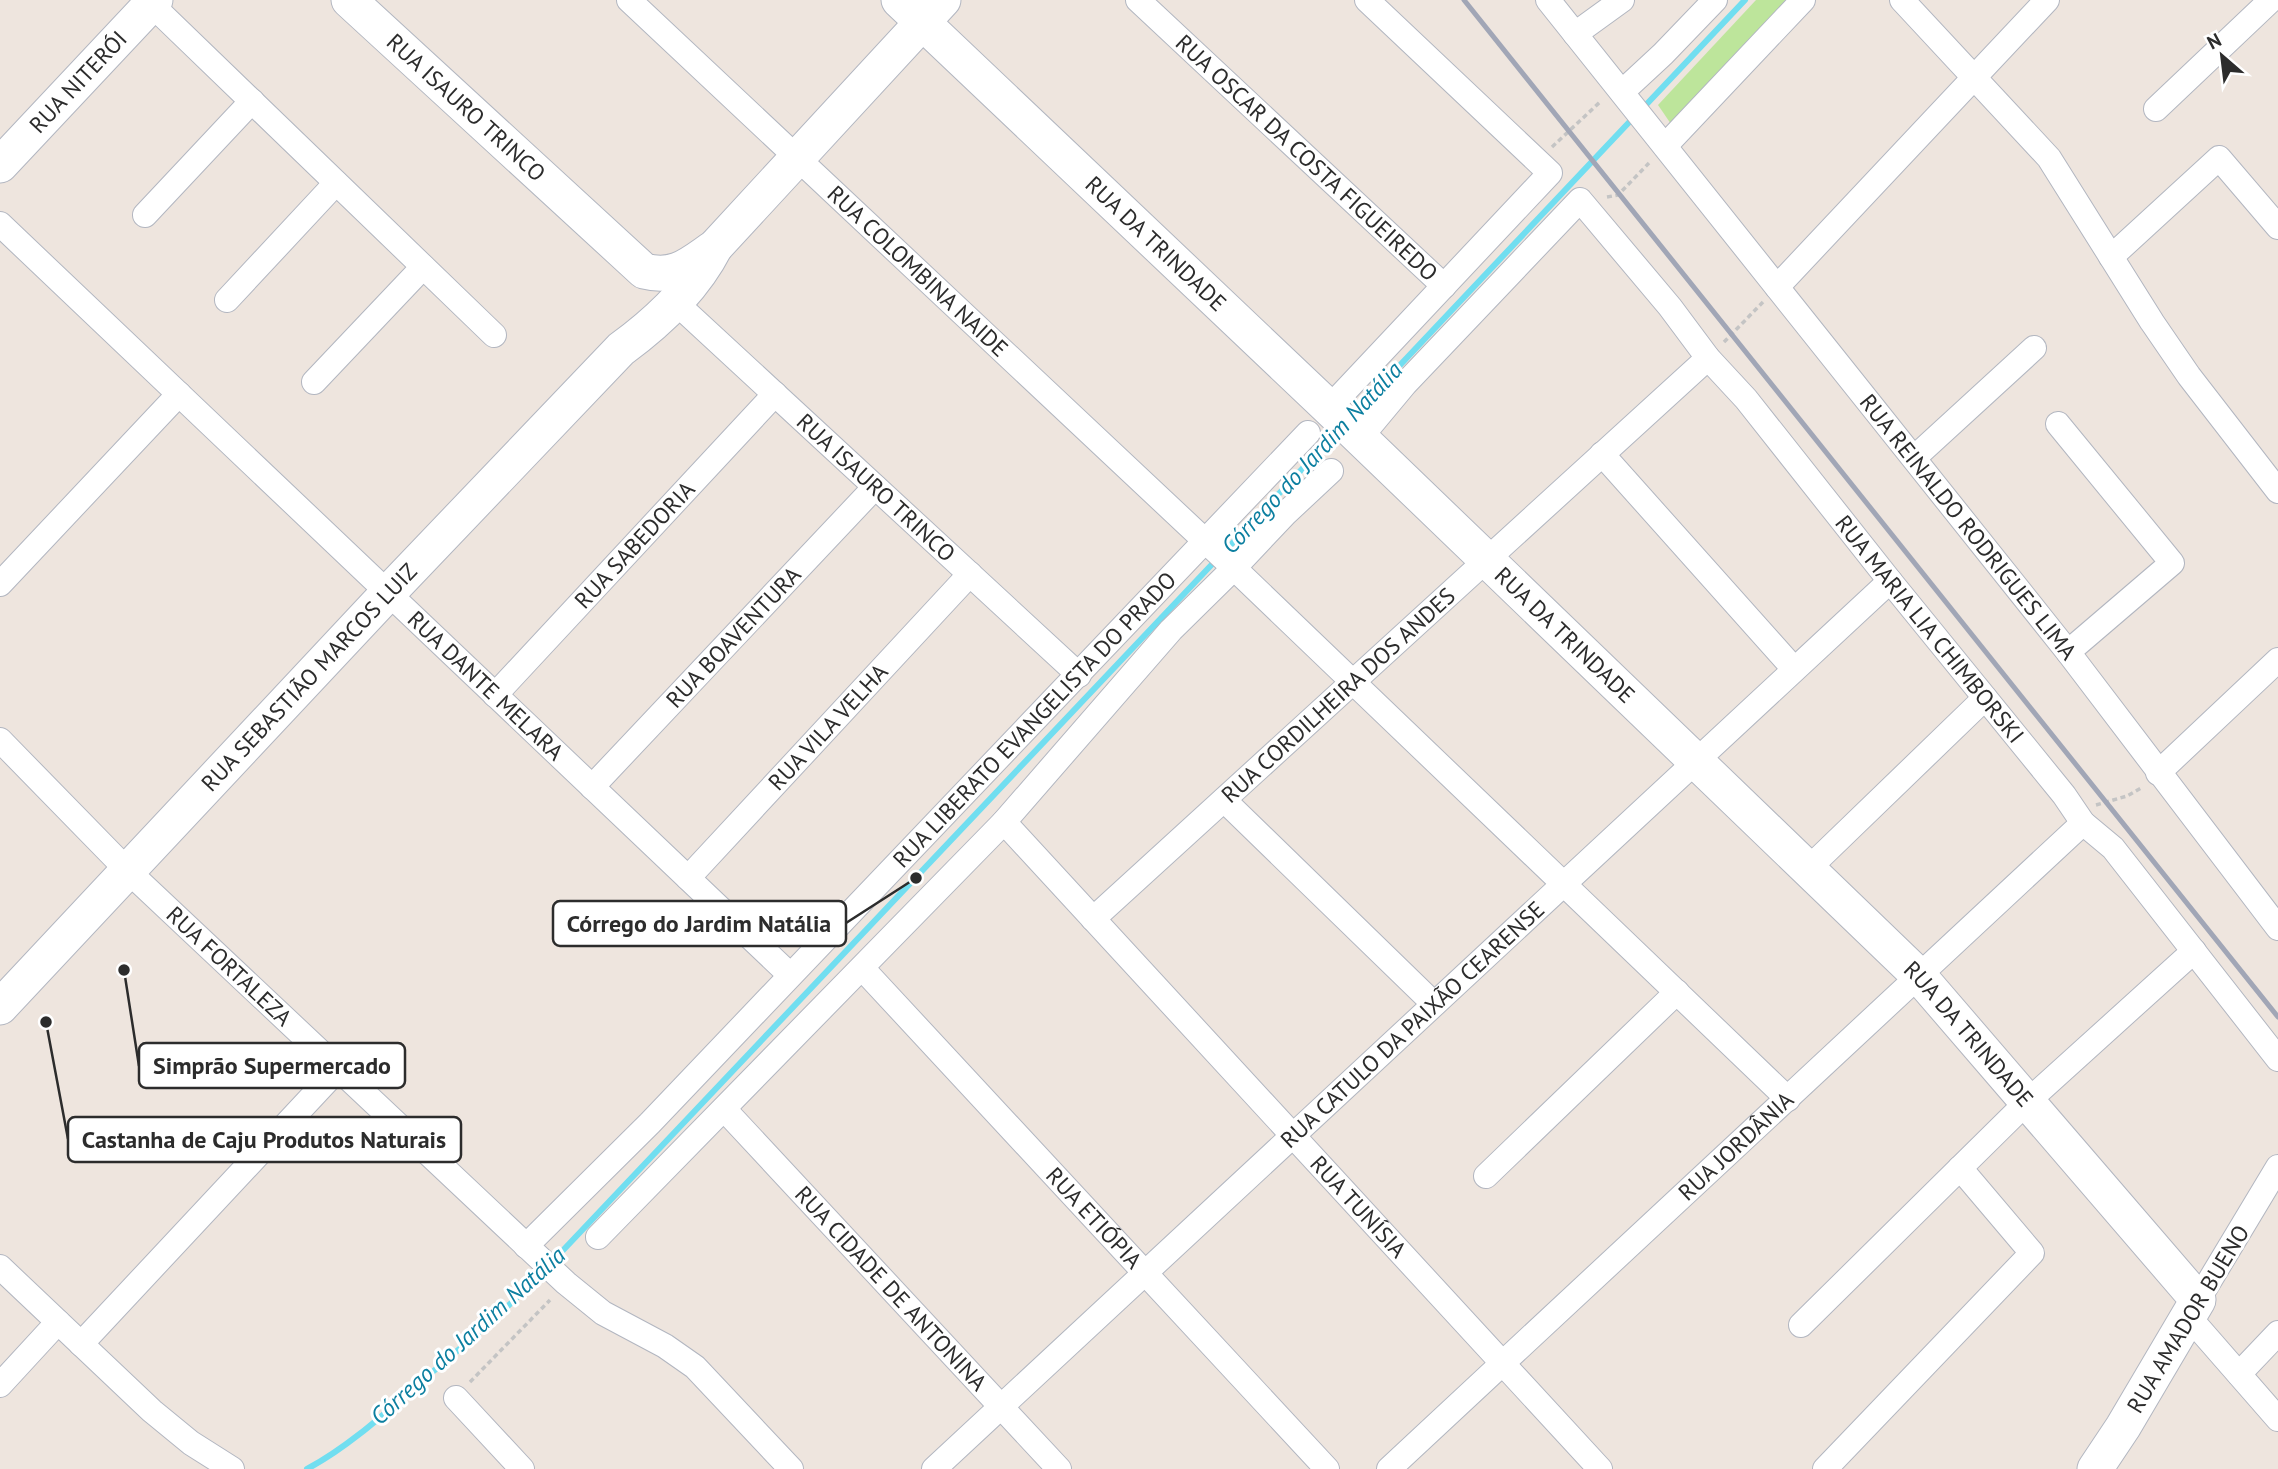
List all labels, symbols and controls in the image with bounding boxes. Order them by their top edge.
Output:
north arrow [2187,21,2257,91]
street label: RUA NITERÓI [23,24,133,139]
street label: RUA ISAURO TRINCO [381,27,552,187]
text: N [2203,27,2225,55]
street label: RUA OSCAR DA COSTA FIGUEIREDO [1170,28,1444,287]
street label: RUA DA TRINDADE [1080,170,1233,317]
street label: RUA COLOMBINA NAIDE [822,179,1014,362]
water label: Córrego do Jardim Natália [1214,355,1409,560]
street label: RUA REINALDO RODRIGUES LIMA [1854,388,2084,666]
street label: RUA ISAURO TRINCO [791,407,962,568]
street label: RUA SABEDORIA [568,474,701,614]
street label: RUA MARIA LIA CHIMBORSKI [1829,509,2031,749]
street label: RUA SEBASTIÃO MARCOS LUIZ [195,557,423,797]
street label: RUA BOAVENTURA [659,560,807,714]
street label: RUA DA TRINDADE [1489,560,1641,709]
street label: RUA LIBERATO EVANGELISTA DO PRADO [886,565,1182,873]
street label: RUA CORDILHEIRA DOS ANDES [1215,581,1461,809]
street label: RUA DANTE MELARA [402,604,570,767]
street label: RUA VILA VELHA [762,657,894,796]
street label: RUA CATULO DA PAIXÃO CEARENSE [1274,895,1550,1154]
street label: RUA FORTALEZA [161,900,299,1032]
callout: Córrego do Jardim Natália [553,901,846,946]
text: Córrego do Jardim Natália [567,908,831,939]
street label: RUA DA TRINDADE [1898,954,2040,1113]
callout: Simprão Supermercado [139,1043,405,1088]
text: Simprão Supermercado [153,1050,391,1081]
street label: RUA JORDÂNIA [1672,1085,1800,1206]
callout: Castanha de Caju Produtos Naturais [68,1117,461,1162]
text: Castanha de Caju Produtos Naturais [82,1124,446,1155]
street label: RUA TUNÍSIA [1304,1149,1413,1264]
street label: RUA ETIÓPIA [1040,1161,1149,1275]
street label: RUA CIDADE DE ANTONINA [789,1180,994,1397]
street label: RUA AMADOR BUENO [2120,1219,2255,1418]
water label: Córrego do Jardim Natália [364,1240,572,1431]

